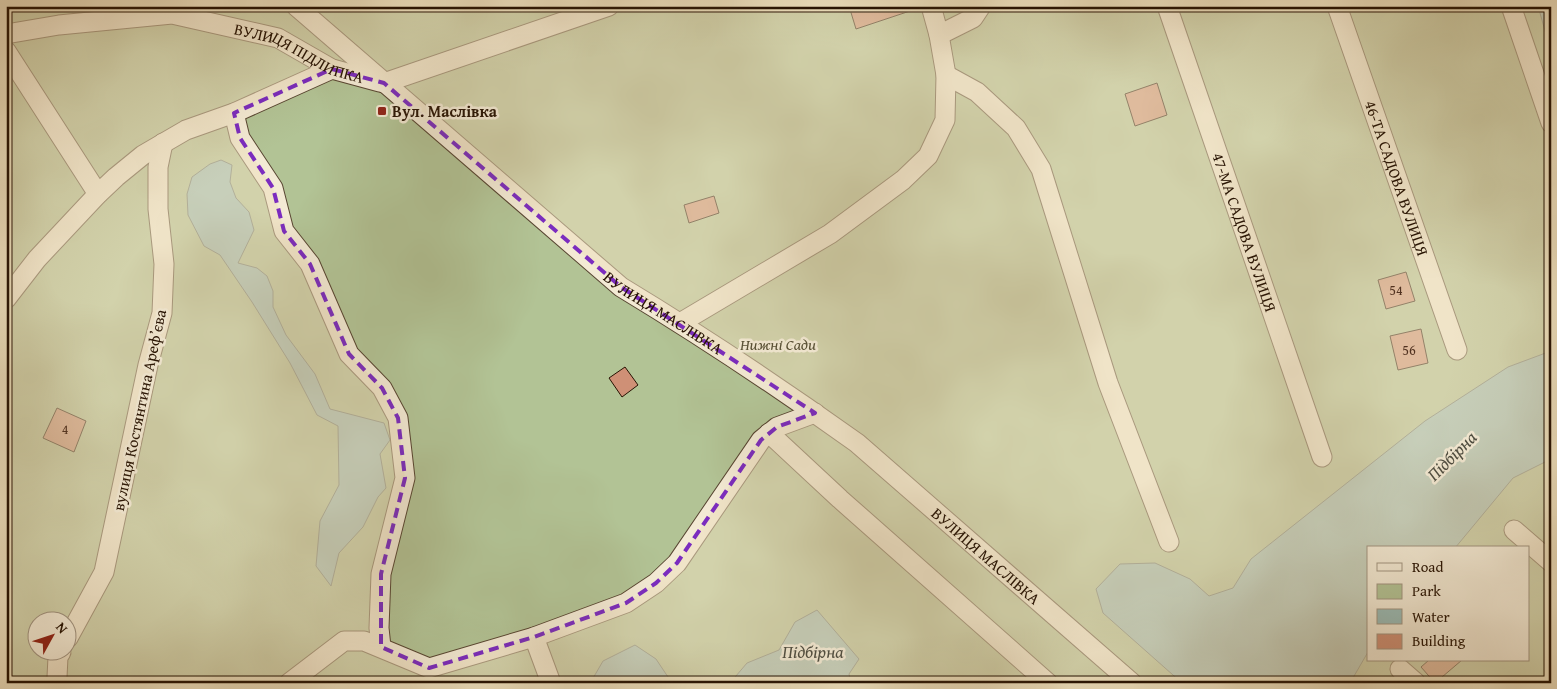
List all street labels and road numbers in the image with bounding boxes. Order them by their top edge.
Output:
street label: ВУЛИЦЯ ПІДЛИПКА [232,16,367,89]
street label: 46-ТА САДОВА ВУЛИЦЯ [1359,97,1435,259]
street label: 47-МА САДОВА ВУЛИЦЯ [1206,149,1283,315]
street label: ВУЛИЦЯ МАСЛІВКА [598,265,728,360]
street label: вулиця Костянтина Арефʼєва [106,307,172,513]
street label: ВУЛИЦЯ МАСЛІВКА [926,501,1046,610]

